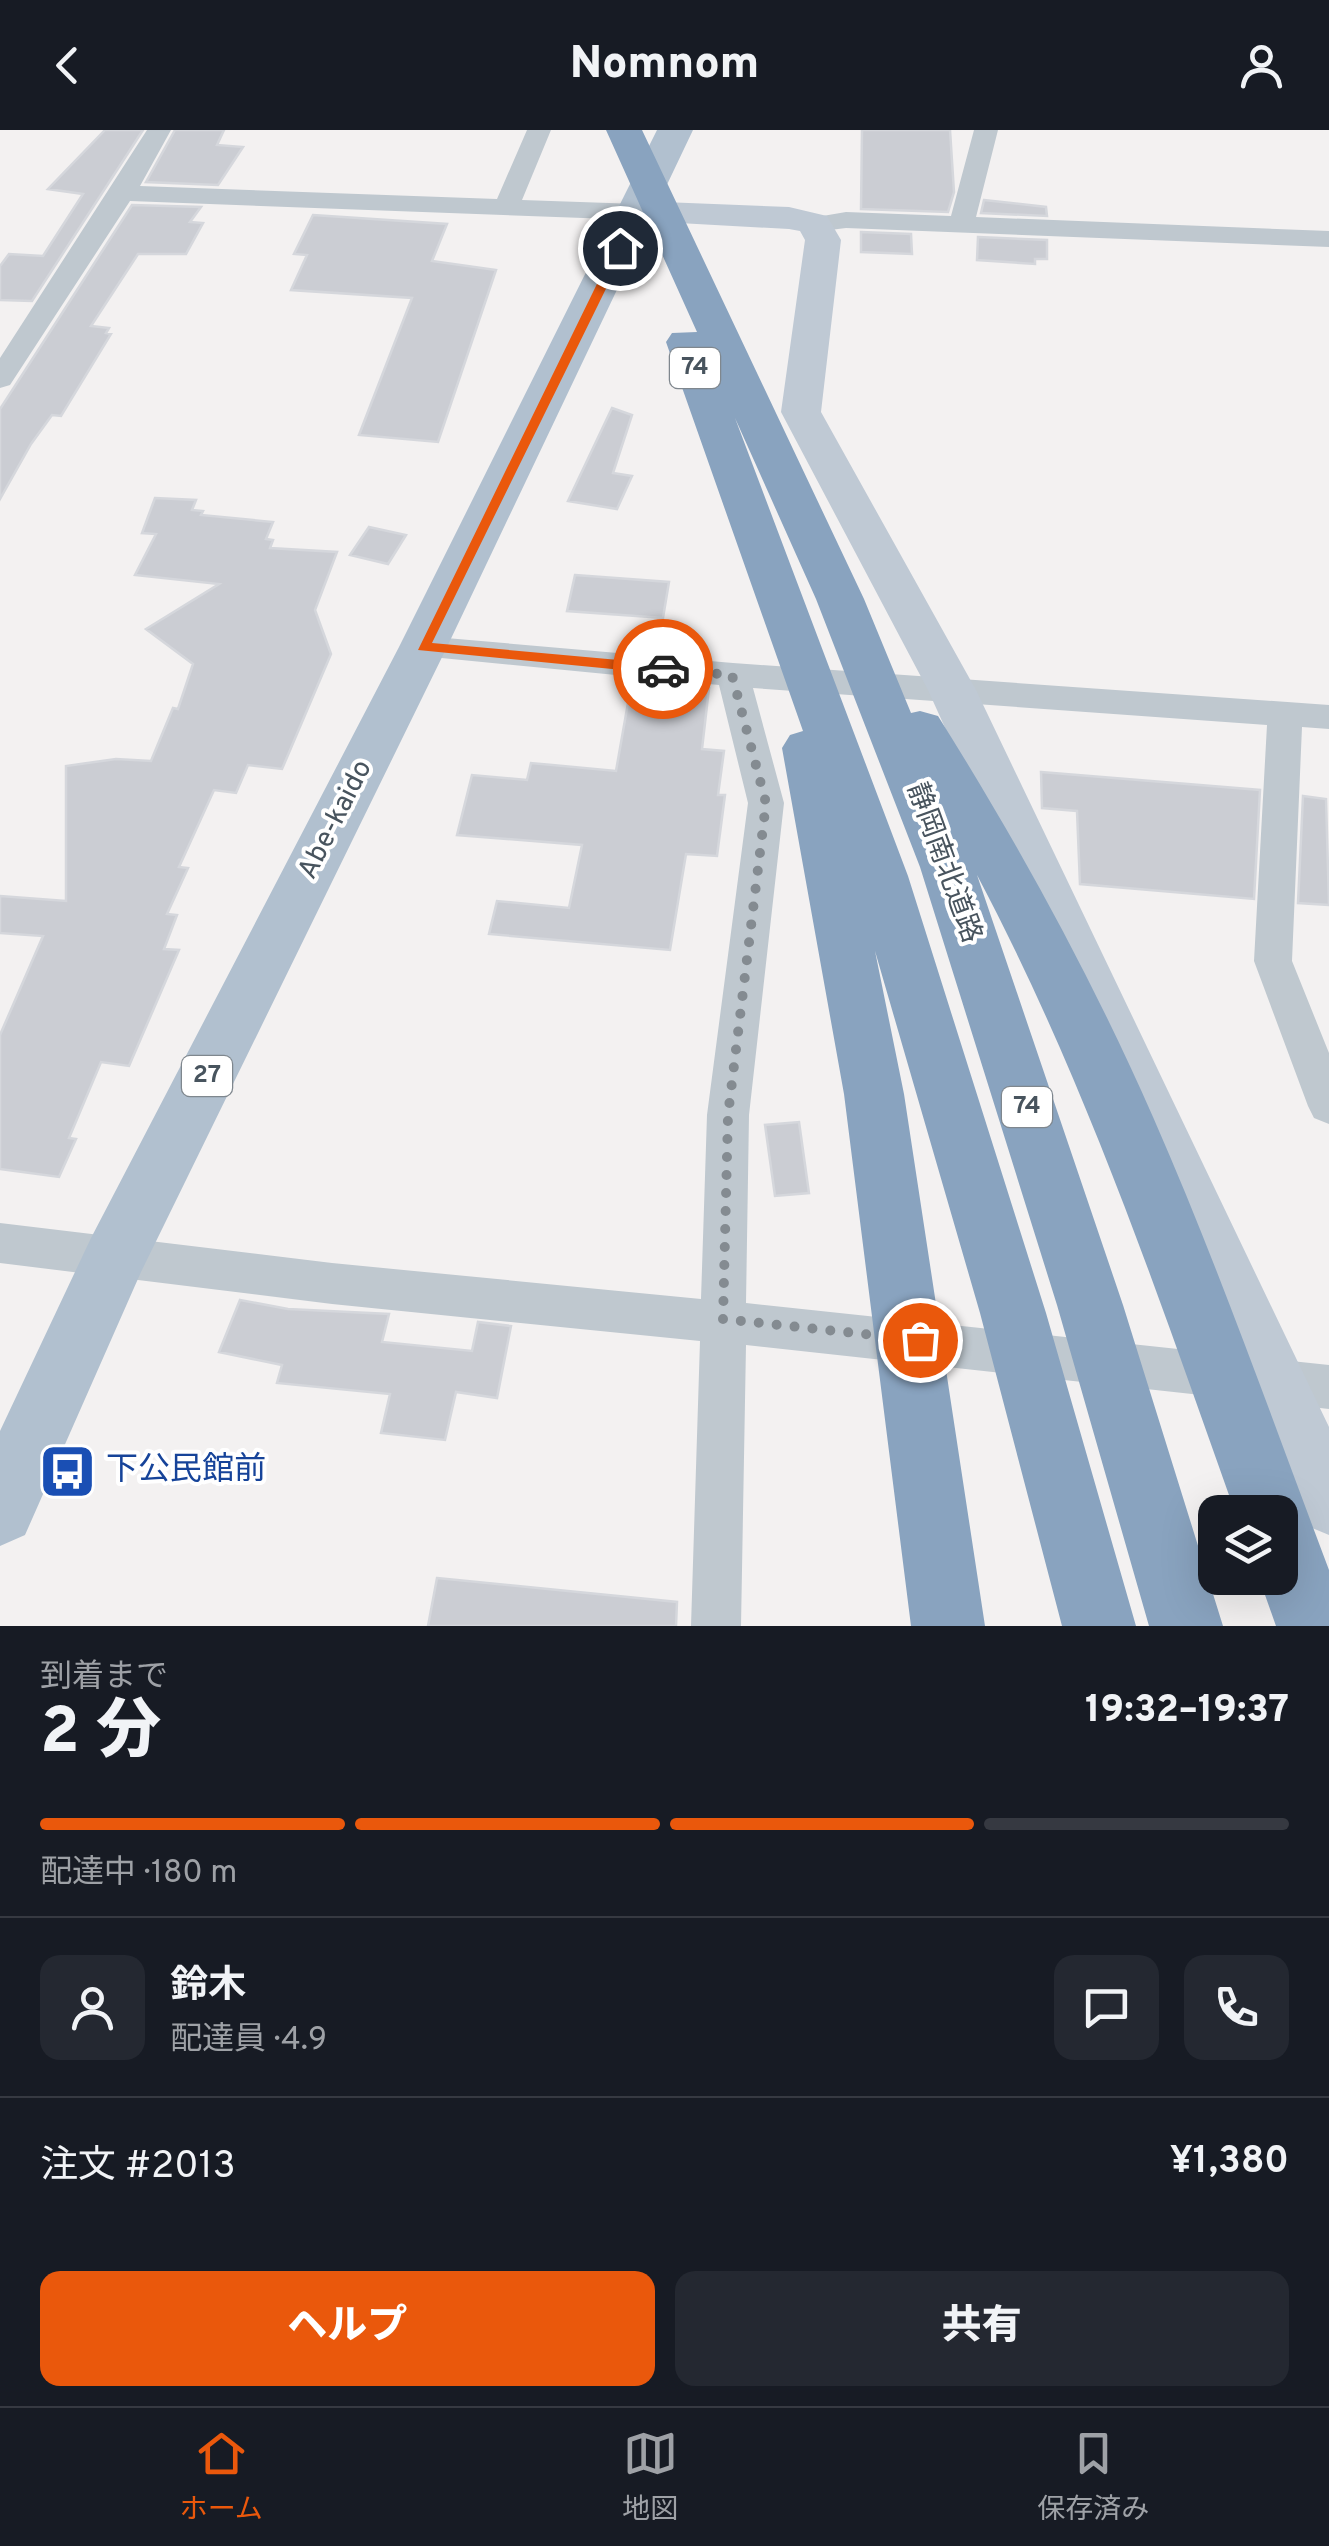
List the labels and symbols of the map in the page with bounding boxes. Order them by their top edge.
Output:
pin [578,206,663,291]
road number: 74 [670,348,720,388]
courier [613,619,713,719]
street label: Abe-kaido [291,754,381,886]
street label: 静岡南北道路 [897,778,989,948]
road number: 27 [182,1056,232,1096]
road number: 74 [1002,1087,1052,1127]
pin [878,1298,963,1383]
bus stop icon: 下公民館前 [37,1441,97,1501]
place label: 下公民館前 [106,1451,266,1491]

